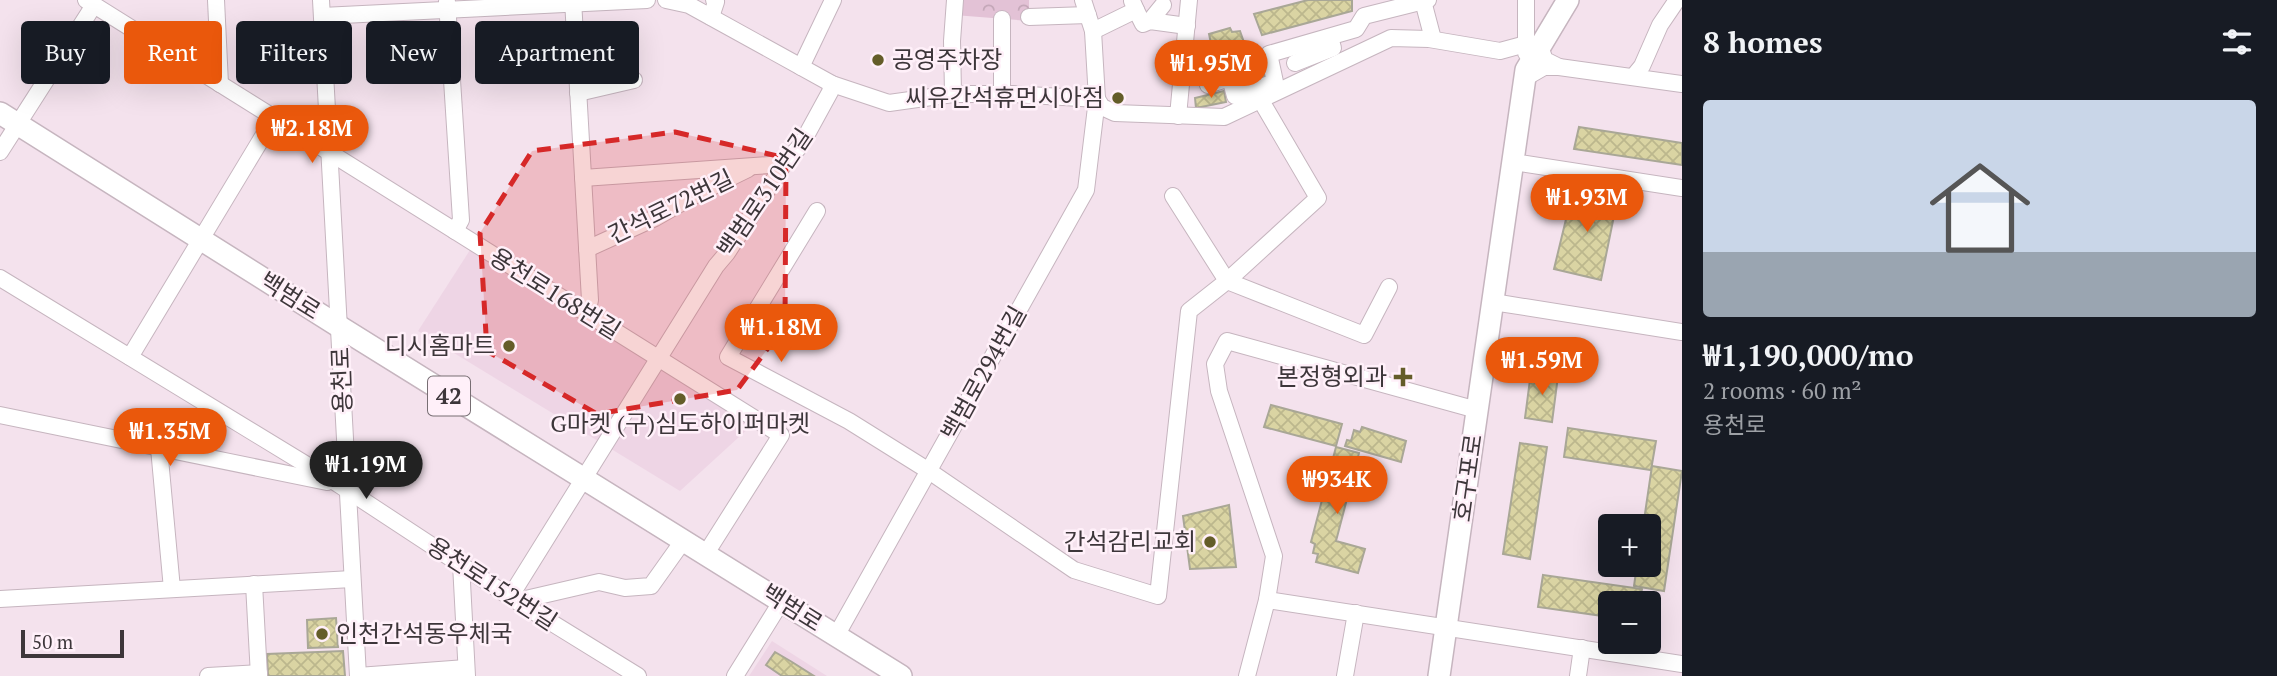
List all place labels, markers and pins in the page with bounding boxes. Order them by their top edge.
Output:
pin: ₩1.95M [1154,41,1268,100]
place label: 공영주차장 [892,43,1002,75]
marker: 공영주차장 [870,52,886,68]
place label: 씨유간석휴먼시아점 [905,81,1104,113]
marker: 씨유간석휴먼시아점 [1110,90,1126,106]
pin: ₩2.18M [255,106,369,165]
pin: ₩1.93M [1530,174,1644,234]
pin: ₩1.18M [724,304,838,364]
place label: 디시홈마트 [385,329,495,361]
marker: 디시홈마트 [501,338,517,354]
pin: ₩1.59M [1485,338,1599,397]
place label: 본정형외과 [1277,360,1387,392]
marker: 본정형외과 [1393,367,1413,387]
marker: G마켓 (구)심도하이퍼마켓 [672,391,688,407]
place label: G마켓 (구)심도하이퍼마켓 [550,407,810,439]
pin: ₩1.35M [113,408,227,468]
pin: ₩1.19M [309,442,423,501]
pin: ₩934K [1288,456,1386,516]
place label: 간석감리교회 [1064,525,1196,557]
marker: 간석감리교회 [1202,534,1218,550]
place label: 인천간석동우체국 [336,617,513,649]
marker: 인천간석동우체국 [314,626,330,642]

